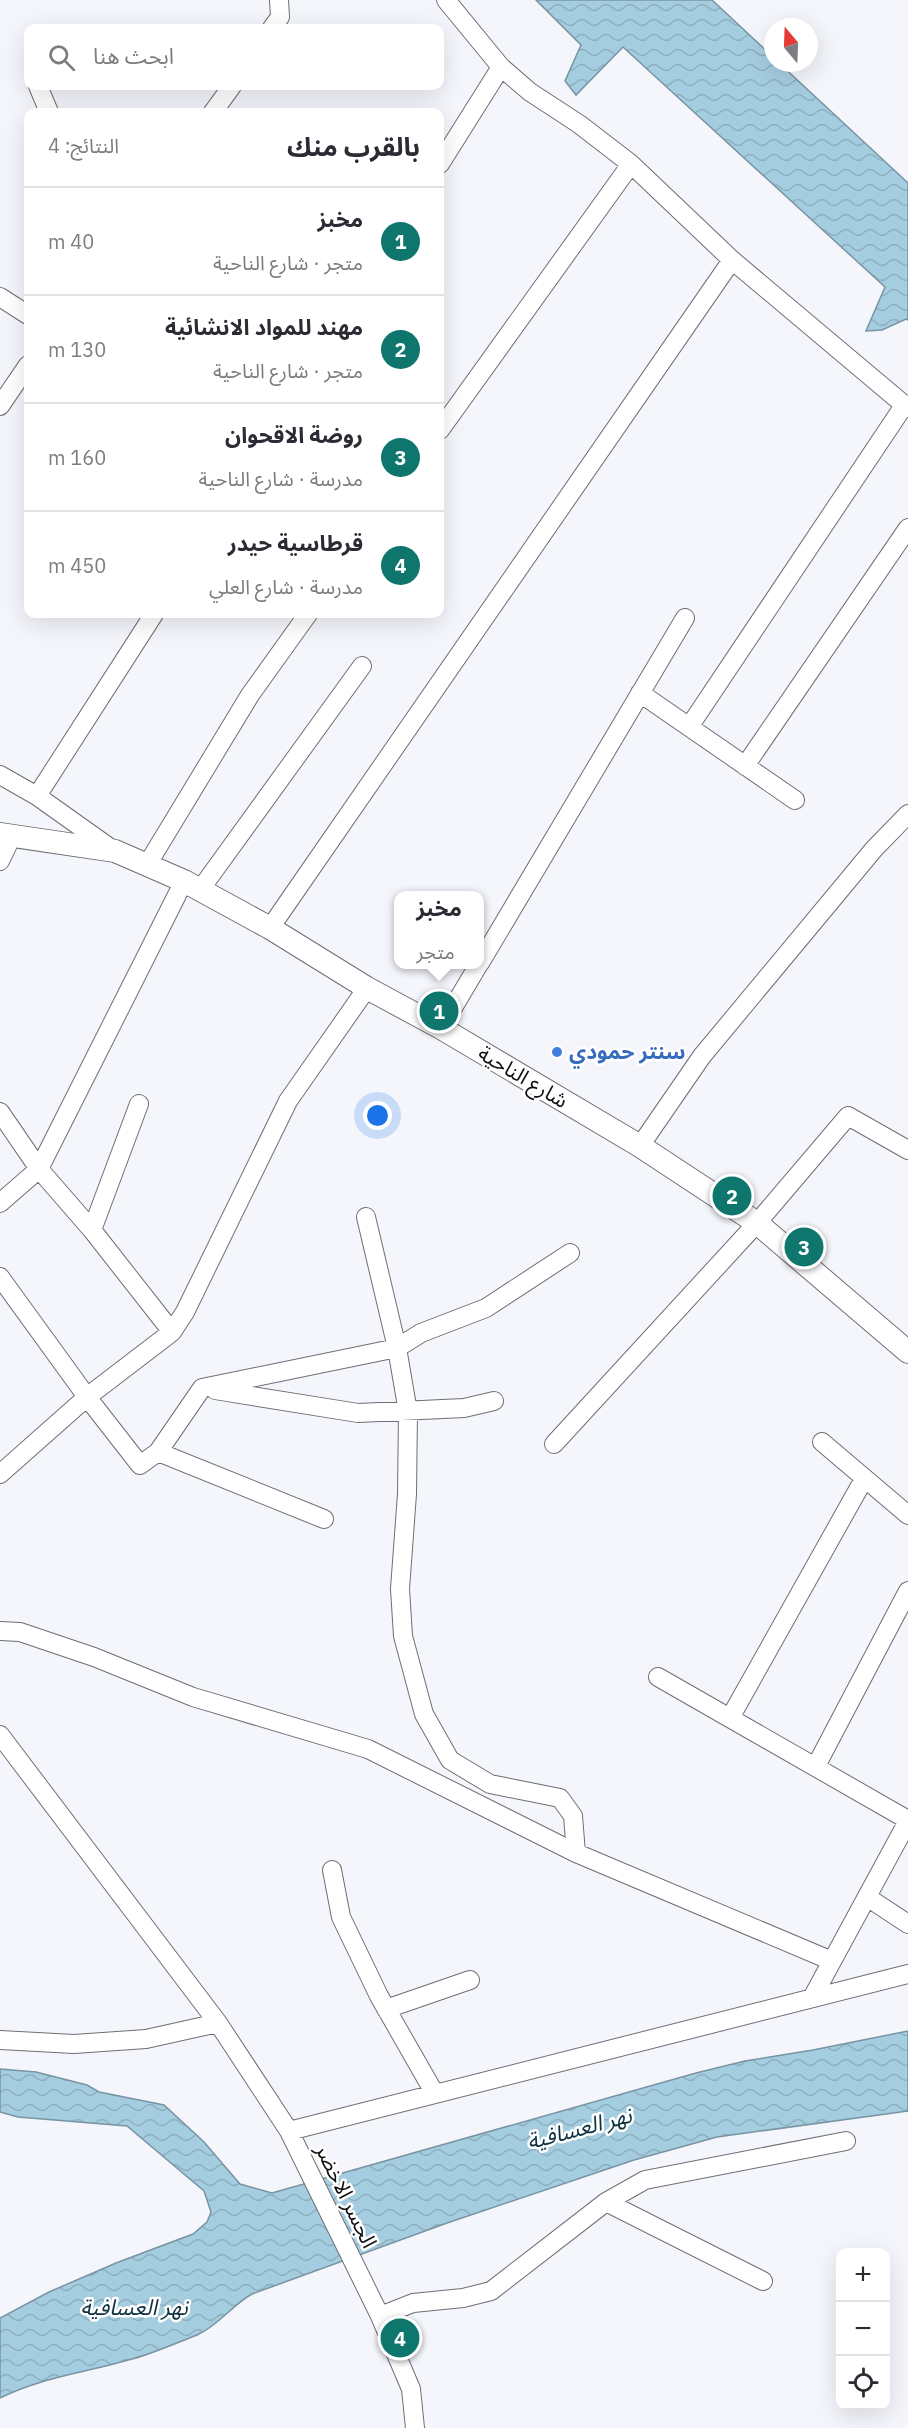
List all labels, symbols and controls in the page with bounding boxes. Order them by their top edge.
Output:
north arrow [764,18,818,72]
search box [24,24,444,90]
icon: search [45,41,78,74]
text: ابحث هنا [93,41,174,70]
text: بالقرب منك [287,129,420,163]
text: النتائج: 4 [48,132,119,159]
text: مخبز [317,204,363,233]
text: 40 m [48,228,94,255]
text: 1 [395,228,407,255]
text: متجر · شارع الناحية [213,249,363,276]
text: مهند للمواد الانشائية [165,312,363,341]
text: 130 m [48,336,106,363]
text: 2 [395,336,407,363]
text: متجر · شارع الناحية [213,357,363,384]
text: روضة الاقحوان [225,420,363,449]
text: 160 m [48,444,106,471]
text: 3 [395,444,407,471]
text: مدرسة · شارع الناحية [198,465,363,492]
text: قرطاسية حيدر [228,528,363,557]
text: 450 m [48,552,106,579]
text: 4 [395,552,407,579]
text: مدرسة · شارع العلي [209,573,363,600]
popup [394,891,484,969]
text: مخبز [416,893,462,922]
text: متجر [416,938,455,965]
pin: 1 [420,988,458,1034]
place label: سنتر حمودي [569,1037,685,1069]
street label: شارع الناحية [472,1038,574,1116]
marker: سنتر حمودي [550,1045,564,1059]
your location [363,1101,392,1130]
pin: 2 [712,1174,752,1218]
pin: 3 [784,1224,824,1270]
water label: نهر العسافية [523,2099,637,2155]
street label: الجسر الاخضر [309,2138,384,2252]
map controls [836,2248,890,2410]
button: + [836,2248,890,2302]
water label: نهر العسافية [80,2292,190,2321]
button: − [836,2302,890,2356]
pin: 4 [380,2316,420,2360]
button: locate [836,2356,890,2410]

